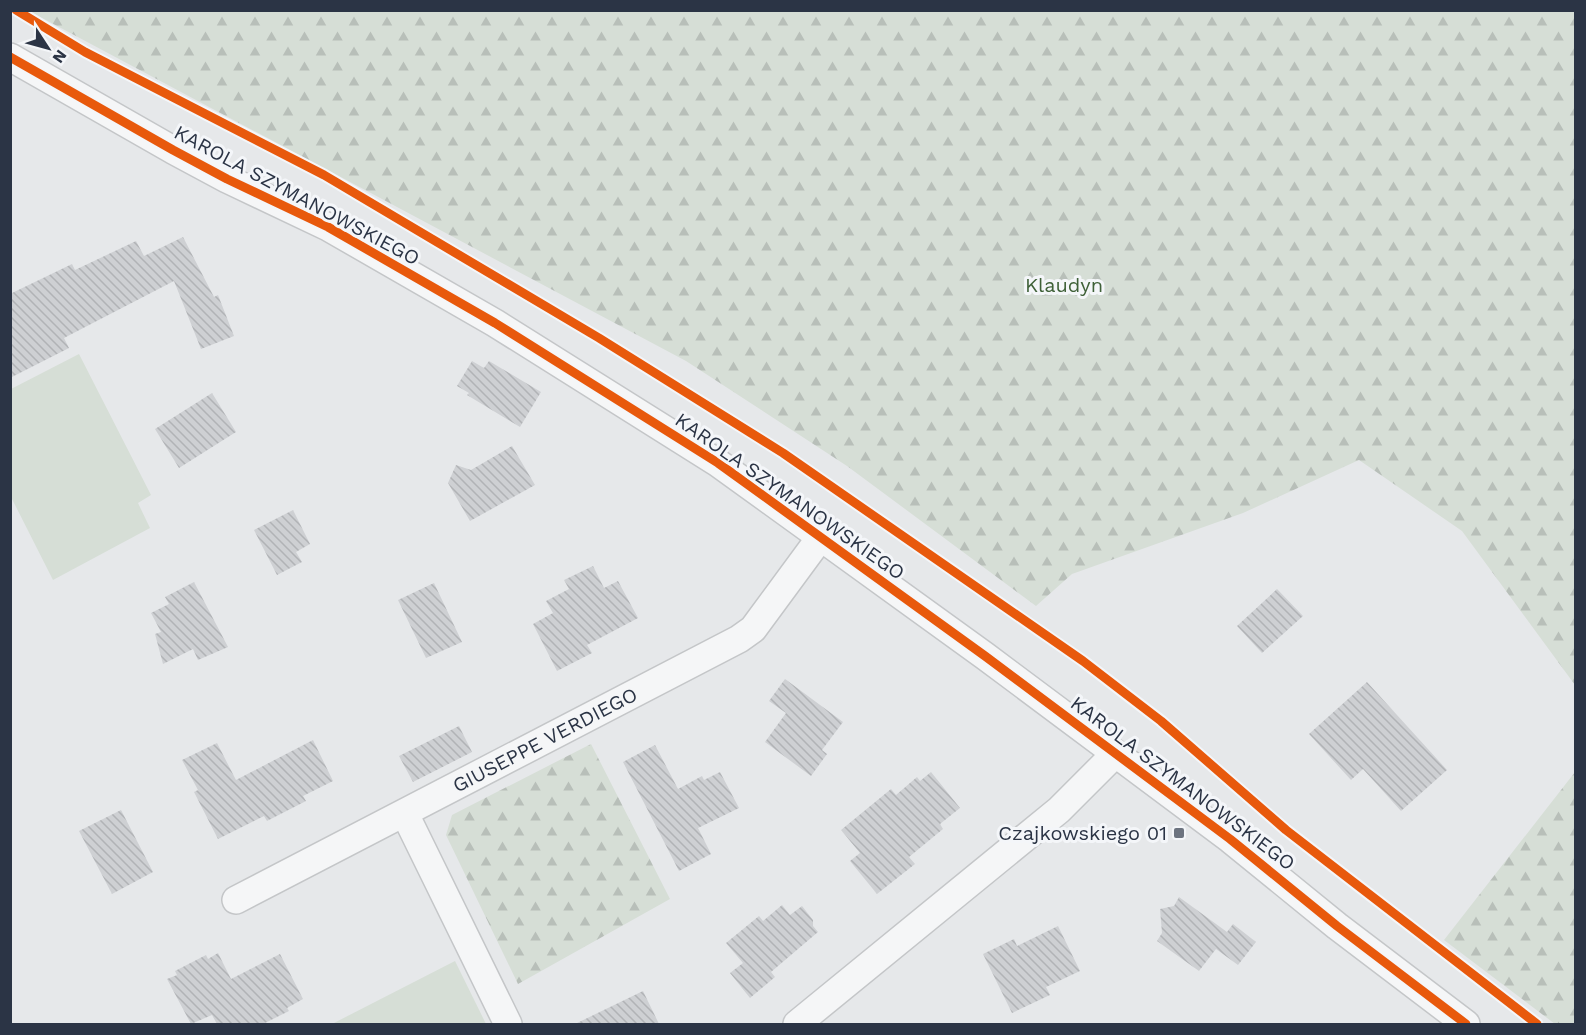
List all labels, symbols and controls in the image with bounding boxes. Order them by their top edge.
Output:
north arrow [18,18,78,78]
text: N [49,46,71,67]
street label: KAROLA SZYMANOWSKIEGO [170,120,424,270]
park label: Klaudyn [1025,273,1103,297]
street label: KAROLA SZYMANOWSKIEGO [671,407,909,585]
street label: GIUSEPPE VERDIEGO [448,682,641,798]
street label: KAROLA SZYMANOWSKIEGO [1066,691,1300,875]
place label: Czajkowskiego 01 [998,821,1167,845]
marker: Czajkowskiego 01 [1172,826,1186,840]

